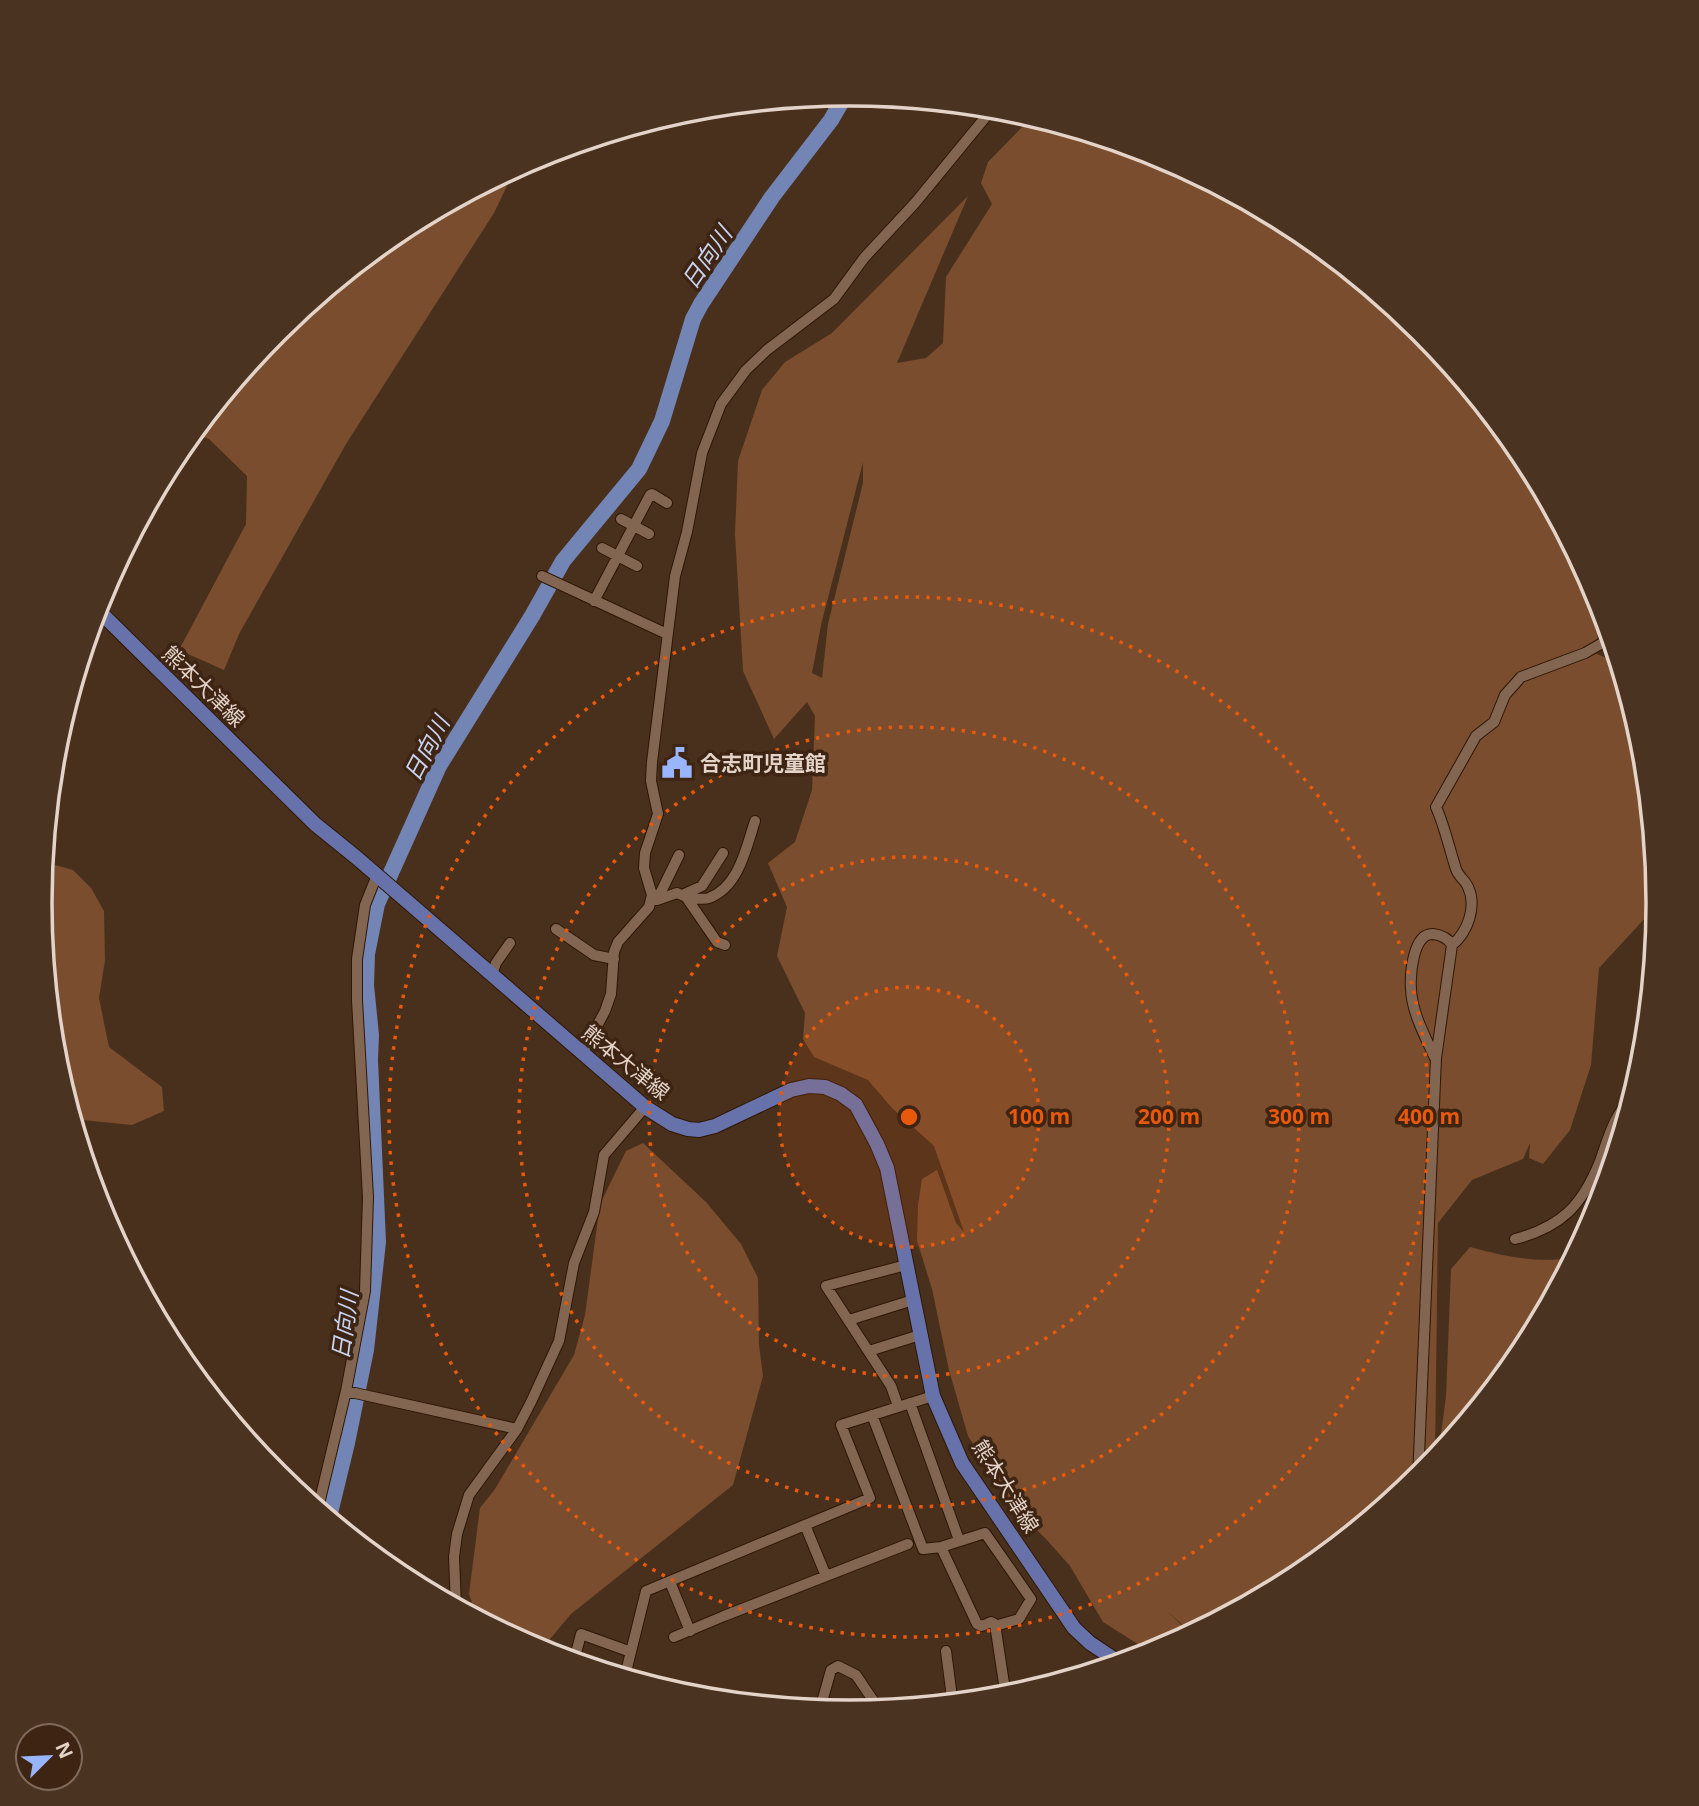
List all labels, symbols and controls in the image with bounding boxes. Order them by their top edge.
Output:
water label: 日向川 [673,217,740,295]
street label: 熊本大津線 [157,639,251,733]
water label: 日向川 [396,707,458,786]
public building icon: 合志町児童館 [660,746,694,780]
place label: 合志町児童館 [700,749,826,777]
street label: 熊本大津線 [576,1018,676,1106]
text: 100 m [1008,1102,1070,1130]
text: 200 m [1138,1102,1200,1130]
text: 300 m [1268,1102,1330,1130]
text: 400 m [1398,1102,1460,1130]
centre of rings [897,1105,921,1129]
water label: 日向川 [323,1286,365,1361]
street label: 熊本大津線 [966,1434,1046,1538]
north arrow [14,1722,84,1792]
text: N [50,1738,80,1762]

